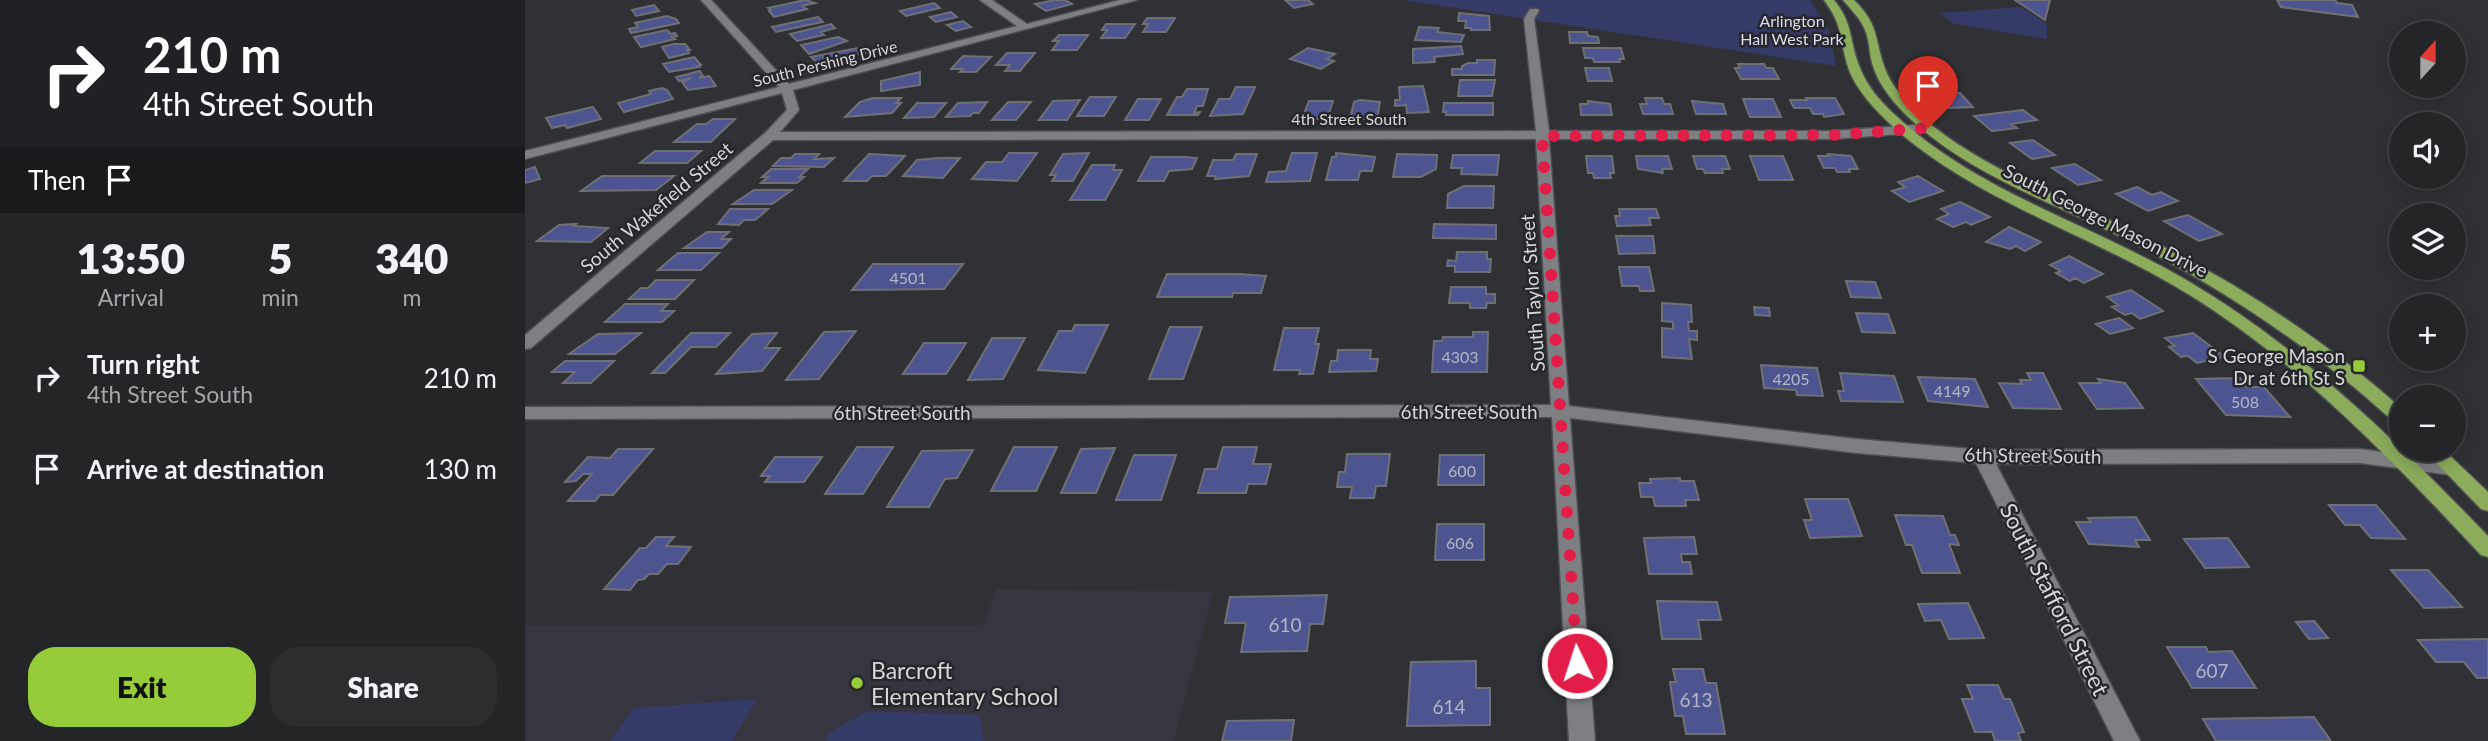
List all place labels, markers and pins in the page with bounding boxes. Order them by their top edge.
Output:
pin [1898,56,1958,128]
place label: S George Mason Dr at 6th St S [2208,344,2345,389]
marker: S George Mason Dr at 6th St S [2351,358,2367,374]
place label: Barcroft Elementary School [871,656,1058,710]
marker: Barcroft Elementary School [849,675,865,691]

